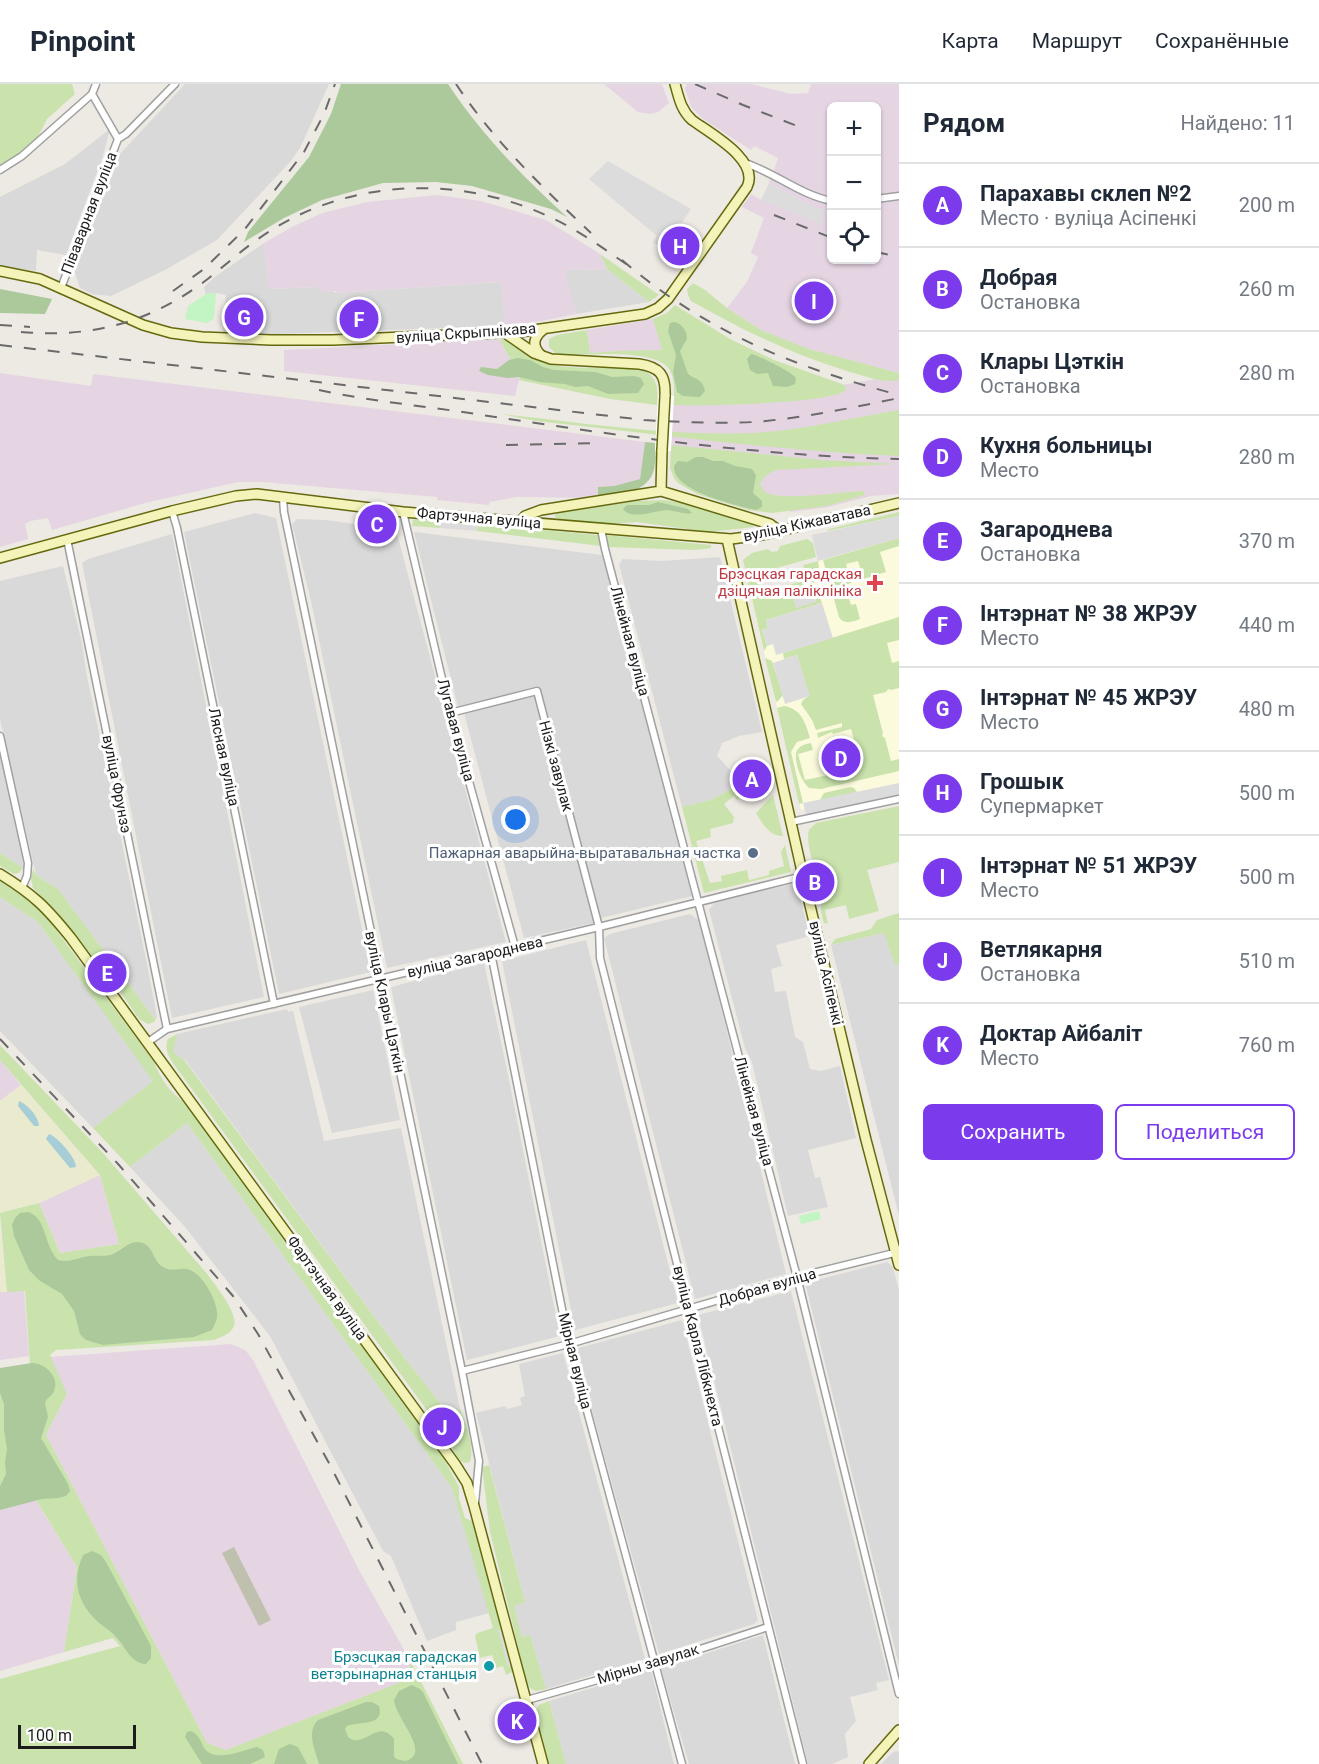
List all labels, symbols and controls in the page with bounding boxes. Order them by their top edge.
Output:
text: Pinpoint [30,25,135,58]
text: Карта [942,29,999,53]
text: Маршрут [1032,29,1122,53]
text: Сохранённые [1155,29,1289,53]
map controls [827,102,881,264]
button: + [827,102,881,156]
text: Рядом [923,108,1005,138]
text: Найдено: 11 [1180,111,1295,135]
street label: Піваварная вуліца [57,149,121,277]
button: − [827,156,881,210]
text: Парахавы склеп №2 [980,181,1192,206]
text: A [936,193,949,217]
text: 200 m [1239,193,1295,217]
text: Место · вуліца Асіпенкі [980,206,1197,230]
button: locate [827,210,881,264]
pin: H [660,224,700,268]
text: Добрая [980,265,1058,290]
text: B [936,277,949,301]
text: 260 m [1239,277,1295,301]
pin: I [794,278,834,324]
text: Остановка [980,290,1081,314]
pin: G [224,294,264,340]
pin: F [340,296,378,342]
street label: вуліца Скрыпнікава [395,319,537,347]
text: Клары Цэткін [980,349,1124,374]
text: C [936,361,949,385]
text: 280 m [1239,361,1295,385]
text: Остановка [980,374,1081,398]
text: Кухня больницы [980,433,1152,458]
text: D [936,445,949,469]
text: 280 m [1239,445,1295,469]
text: Место [980,458,1039,482]
street label: вуліца Кіжаватава [742,501,872,545]
pin: C [358,502,397,546]
street label: Фартэчная вуліца [416,504,542,532]
text: Загароднева [980,517,1113,542]
text: E [937,529,948,553]
text: 370 m [1239,529,1295,553]
text: Остановка [980,542,1081,566]
place label: Брэсцкая гарадская дзіцячая паліклініка [718,565,862,600]
marker: Брэсцкая гарадская дзіцячая паліклініка [866,574,884,592]
street label: Лінейная вуліца [607,584,653,698]
text: Інтэрнат № 38 ЖРЭУ [980,601,1197,626]
text: F [937,613,948,637]
text: 440 m [1239,613,1295,637]
text: Место [980,626,1039,650]
street label: Лугавая вуліца [434,677,478,783]
text: Інтэрнат № 45 ЖРЭУ [980,685,1197,710]
text: G [936,697,949,721]
text: 480 m [1239,697,1295,721]
street label: Лясная вуліца [205,706,243,808]
text: Место [980,710,1039,734]
street label: Нізкі завулак [535,719,577,813]
street label: вуліца Фрунзэ [99,733,135,835]
pin: D [822,736,860,780]
pin: A [732,756,771,802]
text: Грошык [980,769,1064,794]
text: H [935,781,950,805]
text: 500 m [1239,781,1295,805]
text: Супермаркет [980,794,1104,818]
your location [501,805,530,834]
place label: Пажарная аварыйна-выратавальная частка [429,844,741,862]
marker: Пажарная аварыйна-выратавальная частка [746,846,760,860]
text: Інтэрнат № 51 ЖРЭУ [980,853,1197,878]
pin: B [796,860,834,904]
text: I [940,865,945,889]
text: 500 m [1239,865,1295,889]
text: Место [980,878,1039,902]
street label: вуліца Асіпенкі [805,919,847,1027]
street label: вуліца Клары Цэткін [361,929,409,1075]
street label: вуліца Загароднева [405,933,545,981]
text: Ветлякарня [980,937,1103,962]
text: J [937,949,948,973]
text: 510 m [1239,949,1295,973]
pin: E [88,950,126,996]
text: Остановка [980,962,1081,986]
text: Доктар Айбаліт [980,1021,1143,1046]
text: K [936,1033,949,1057]
text: 760 m [1239,1033,1295,1057]
text: Место [980,1046,1039,1070]
street label: Лінейная вуліца [731,1054,777,1168]
button: Сохранить [923,1104,1103,1160]
button: Поделиться [1115,1104,1295,1160]
street label: Фартэчная вуліца [283,1232,371,1344]
street label: вуліца Карла Лібкнехта [669,1264,727,1428]
street label: Добрая вуліца [716,1264,818,1310]
street label: Мірная вуліца [554,1311,596,1411]
pin: J [422,1404,462,1450]
street label: Мірны завулак [595,1640,701,1688]
place label: Брэсцкая гарадская ветэрынарная станцыя [311,1648,477,1683]
marker: Брэсцкая гарадская ветэрынарная станцыя [482,1659,496,1673]
pin: K [498,1698,536,1744]
scale bar [18,1722,136,1750]
text: 100 m [27,1726,72,1745]

